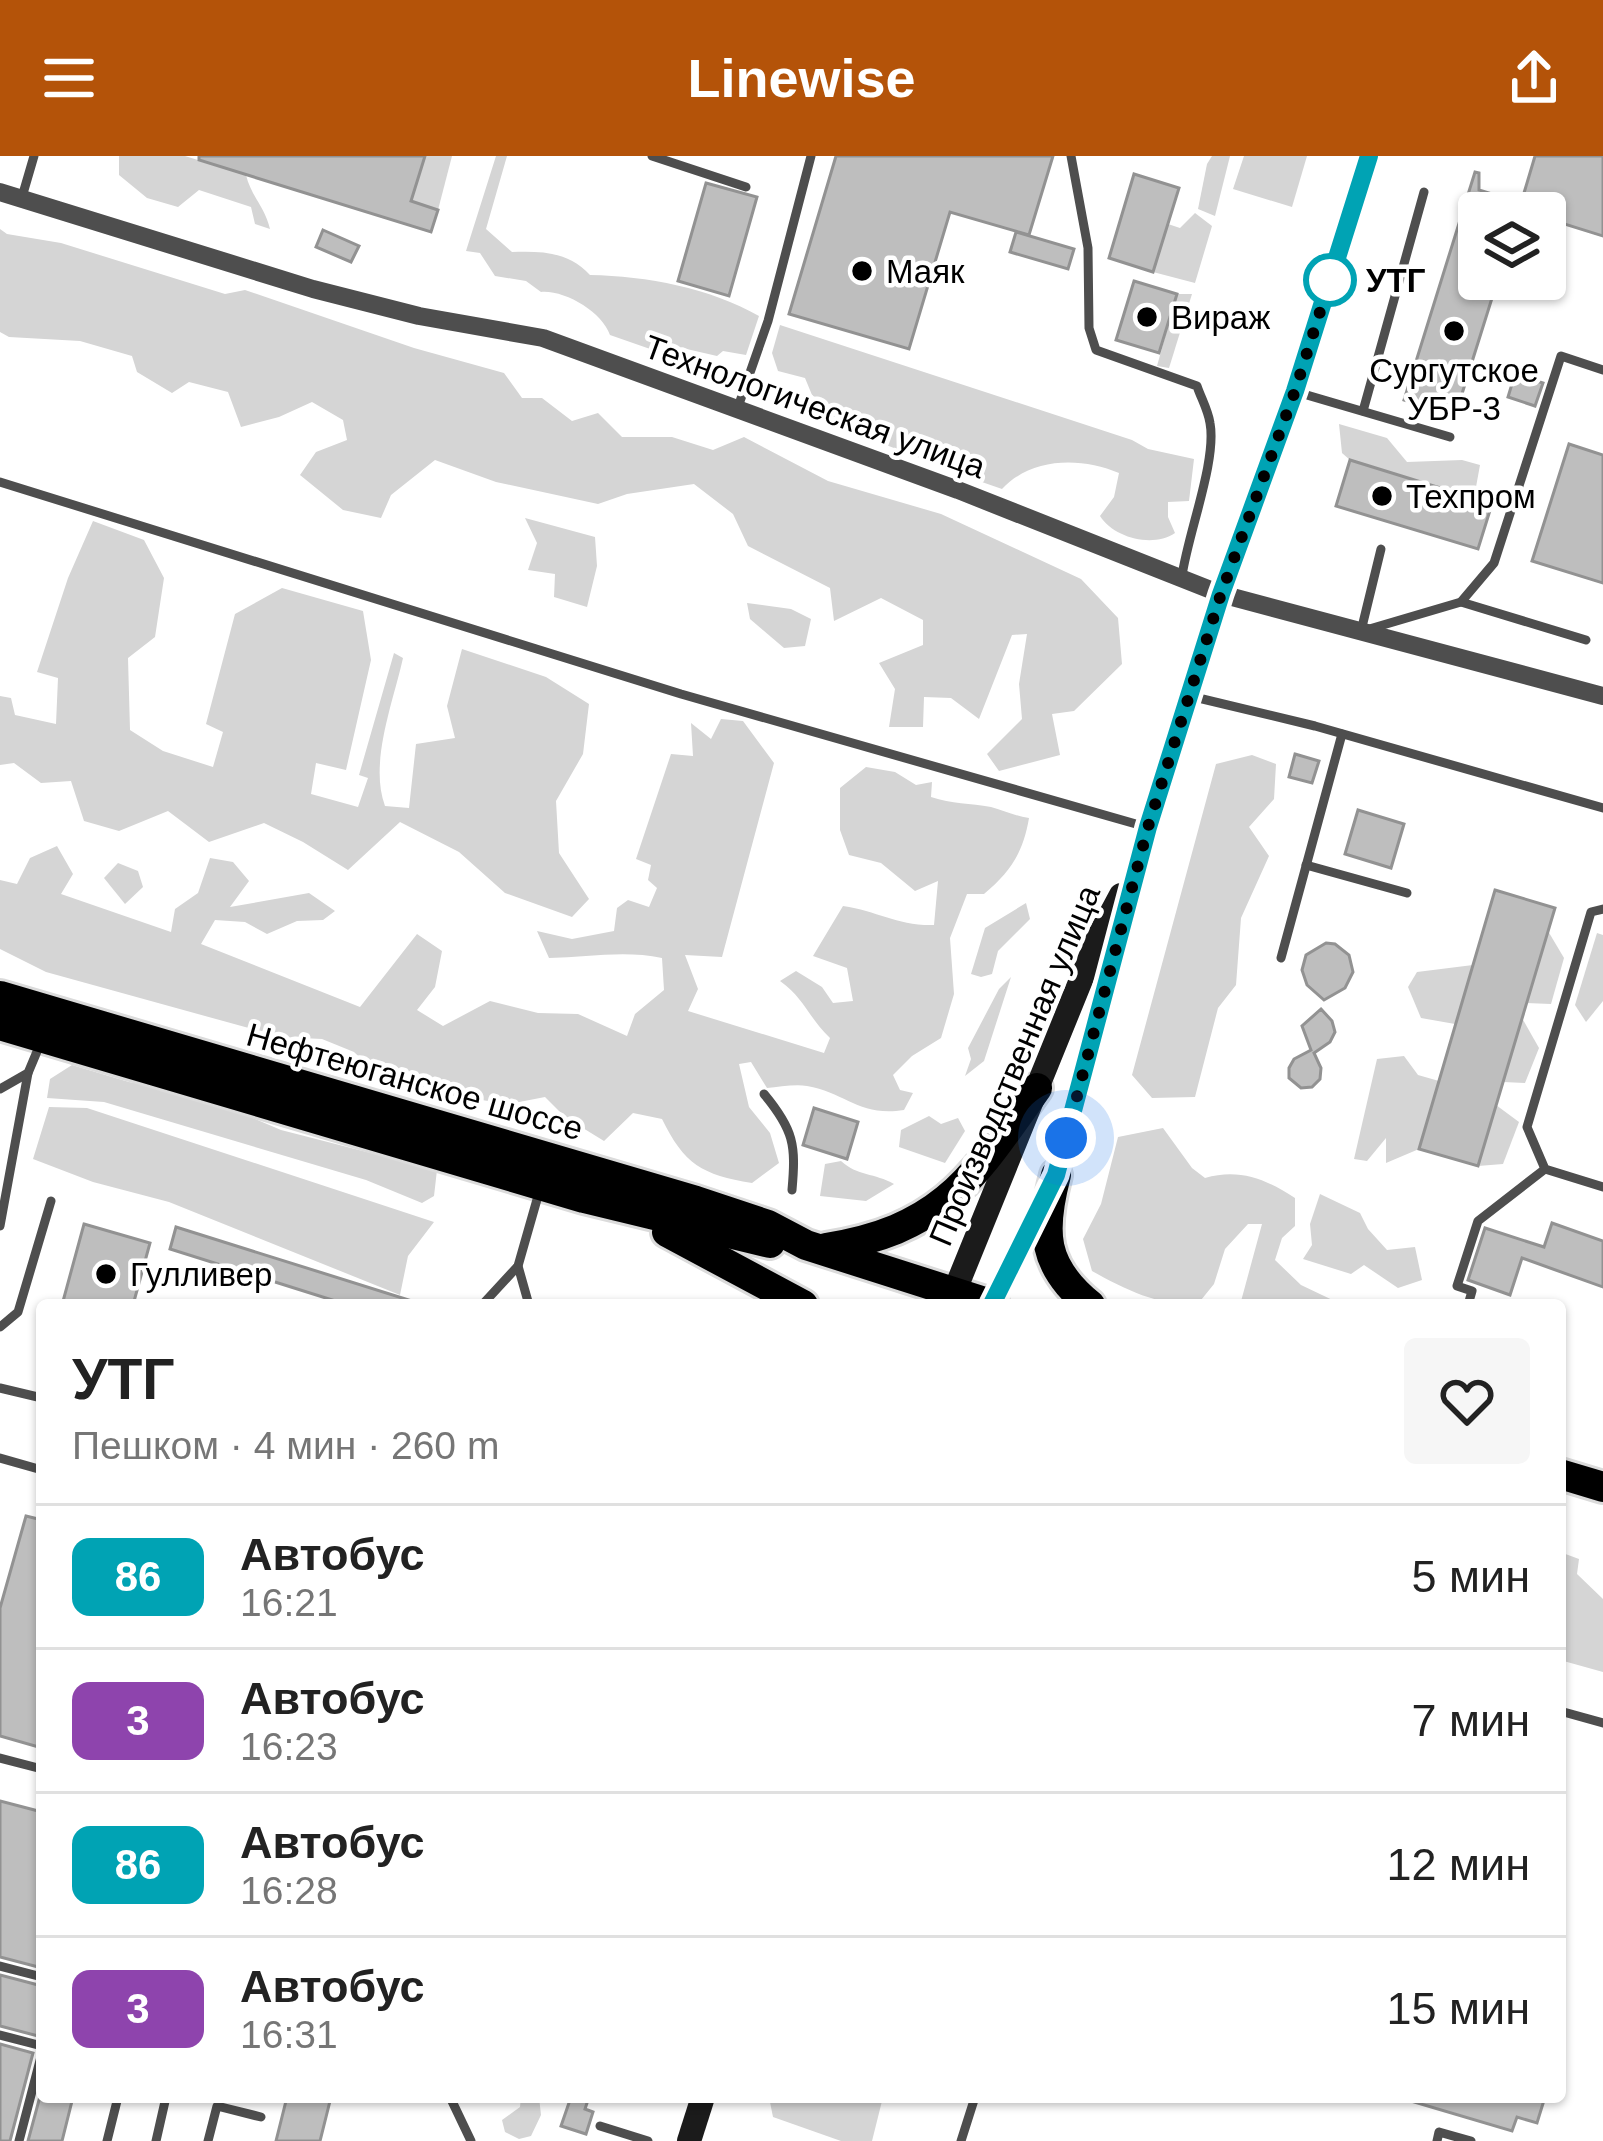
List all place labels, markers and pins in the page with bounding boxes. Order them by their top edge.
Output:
place label: Маяк [886,253,965,290]
marker: УТГ [1305,255,1355,305]
marker: Маяк [849,258,875,284]
place label: УТГ [1366,262,1426,299]
place label: Вираж [1171,299,1270,336]
marker: Вираж [1134,304,1160,330]
marker: Сургутское УБР-3 [1441,318,1467,344]
place label: Сургутское УБР-3 [1369,352,1539,427]
place label: Техпром [1406,478,1536,515]
marker: Техпром [1369,483,1395,509]
place label: Гулливер [130,1256,272,1293]
marker: Гулливер [93,1261,119,1287]

